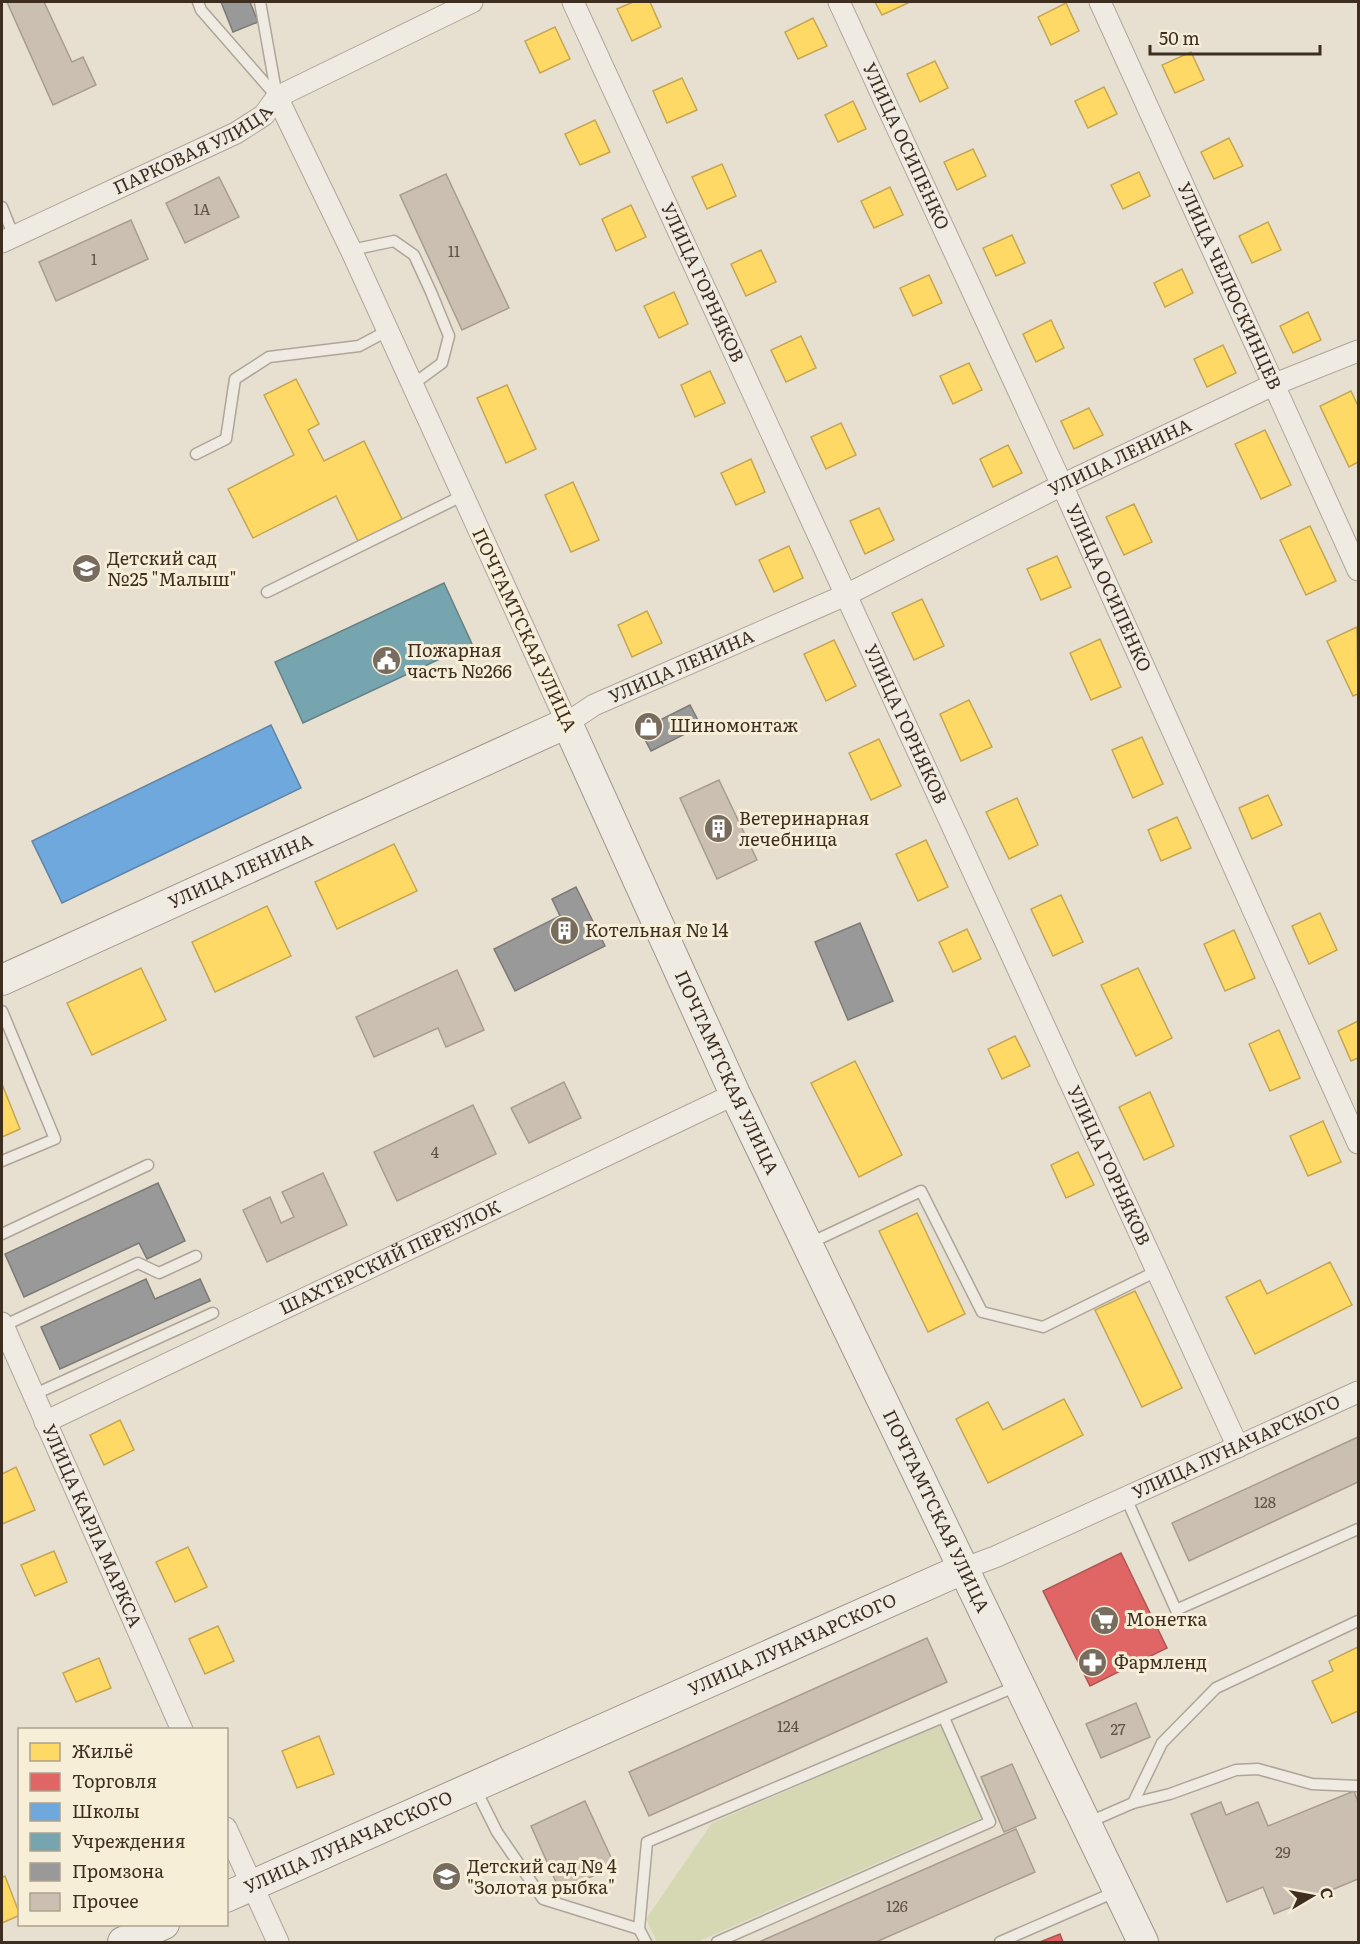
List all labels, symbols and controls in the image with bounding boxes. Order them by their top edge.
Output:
scale bar [1150,18,1320,56]
text: 50 m [1159,24,1200,51]
street label: УЛИЦА ОСИПЕНКО [857,58,957,234]
street label: ПАРКОВАЯ УЛИЦА [108,99,279,200]
street label: УЛИЦА ЧЕЛЮСКИНЦЕВ [1172,177,1289,394]
house number: 1А [193,197,211,220]
street label: УЛИЦА ГОРНЯКОВ [655,198,752,367]
house number: 11 [448,239,460,262]
house number: 1 [91,247,97,270]
street label: УЛИЦА ЛЕНИНА [1043,411,1196,502]
street label: УЛИЦА ОСИПЕНКО [1060,499,1159,676]
street label: ПОЧТАМТСКАЯ УЛИЦА [466,523,585,736]
place label: Детский сад №25 "Малыш" [107,544,237,592]
school or university icon: Детский сад №25 "Малыш" [70,553,102,585]
street label: УЛИЦА ЛЕНИНА [604,622,758,709]
place label: Пожарная часть №266 [407,636,512,684]
street label: УЛИЦА ГОРНЯКОВ [858,639,955,808]
public building icon: Пожарная часть №266 [370,645,402,677]
shop icon: Шиномонтаж [633,710,665,742]
place label: Шиномонтаж [670,711,799,738]
place label: Ветеринарная лечебница [739,804,869,852]
building icon: Ветеринарная лечебница [702,813,734,845]
street label: УЛИЦА ЛЕНИНА [163,826,316,915]
building icon: Котельная № 14 [548,915,580,947]
place label: Котельная № 14 [585,916,728,943]
street label: ПОЧТАМТСКАЯ УЛИЦА [669,966,787,1179]
street label: УЛИЦА ГОРНЯКОВ [1061,1081,1158,1249]
house number: 4 [431,1140,439,1163]
street label: ШАХТЕРСКИЙ ПЕРЕУЛОК [274,1193,504,1321]
street label: УЛИЦА ЛУНАЧАРСКОГО [1127,1387,1344,1505]
street label: ПОЧТАМТСКАЯ УЛИЦА [877,1405,997,1617]
street label: УЛИЦА КАРЛА МАРКСА [36,1420,150,1631]
house number: 128 [1254,1490,1276,1513]
street label: УЛИЦА ЛУНАЧАРСКОГО [683,1585,900,1702]
supermarket icon: Монетка [1089,1604,1121,1636]
place label: Монетка [1126,1605,1208,1632]
pharmacy icon: Фармленд [1077,1647,1109,1679]
place label: Фармленд [1114,1648,1207,1675]
house number: 124 [777,1714,799,1737]
house number: 27 [1110,1717,1126,1740]
legend [18,1728,228,1926]
text: Жильё [72,1737,133,1764]
text: Торговля [72,1767,157,1794]
street label: УЛИЦА ЛУНАЧАРСКОГО [239,1783,456,1899]
text: Школы [72,1797,140,1824]
text: Учреждения [72,1827,185,1854]
house number: 29 [1275,1840,1291,1863]
place label: Детский сад № 4 "Золотая рыбка" [467,1852,617,1900]
text: Промзона [72,1857,164,1884]
school or university icon: Детский сад № 4 "Золотая рыбка" [430,1861,462,1893]
north arrow [1282,1866,1342,1926]
text: С [1315,1886,1341,1901]
text: Прочее [72,1887,139,1914]
house number: 126 [886,1894,908,1917]

